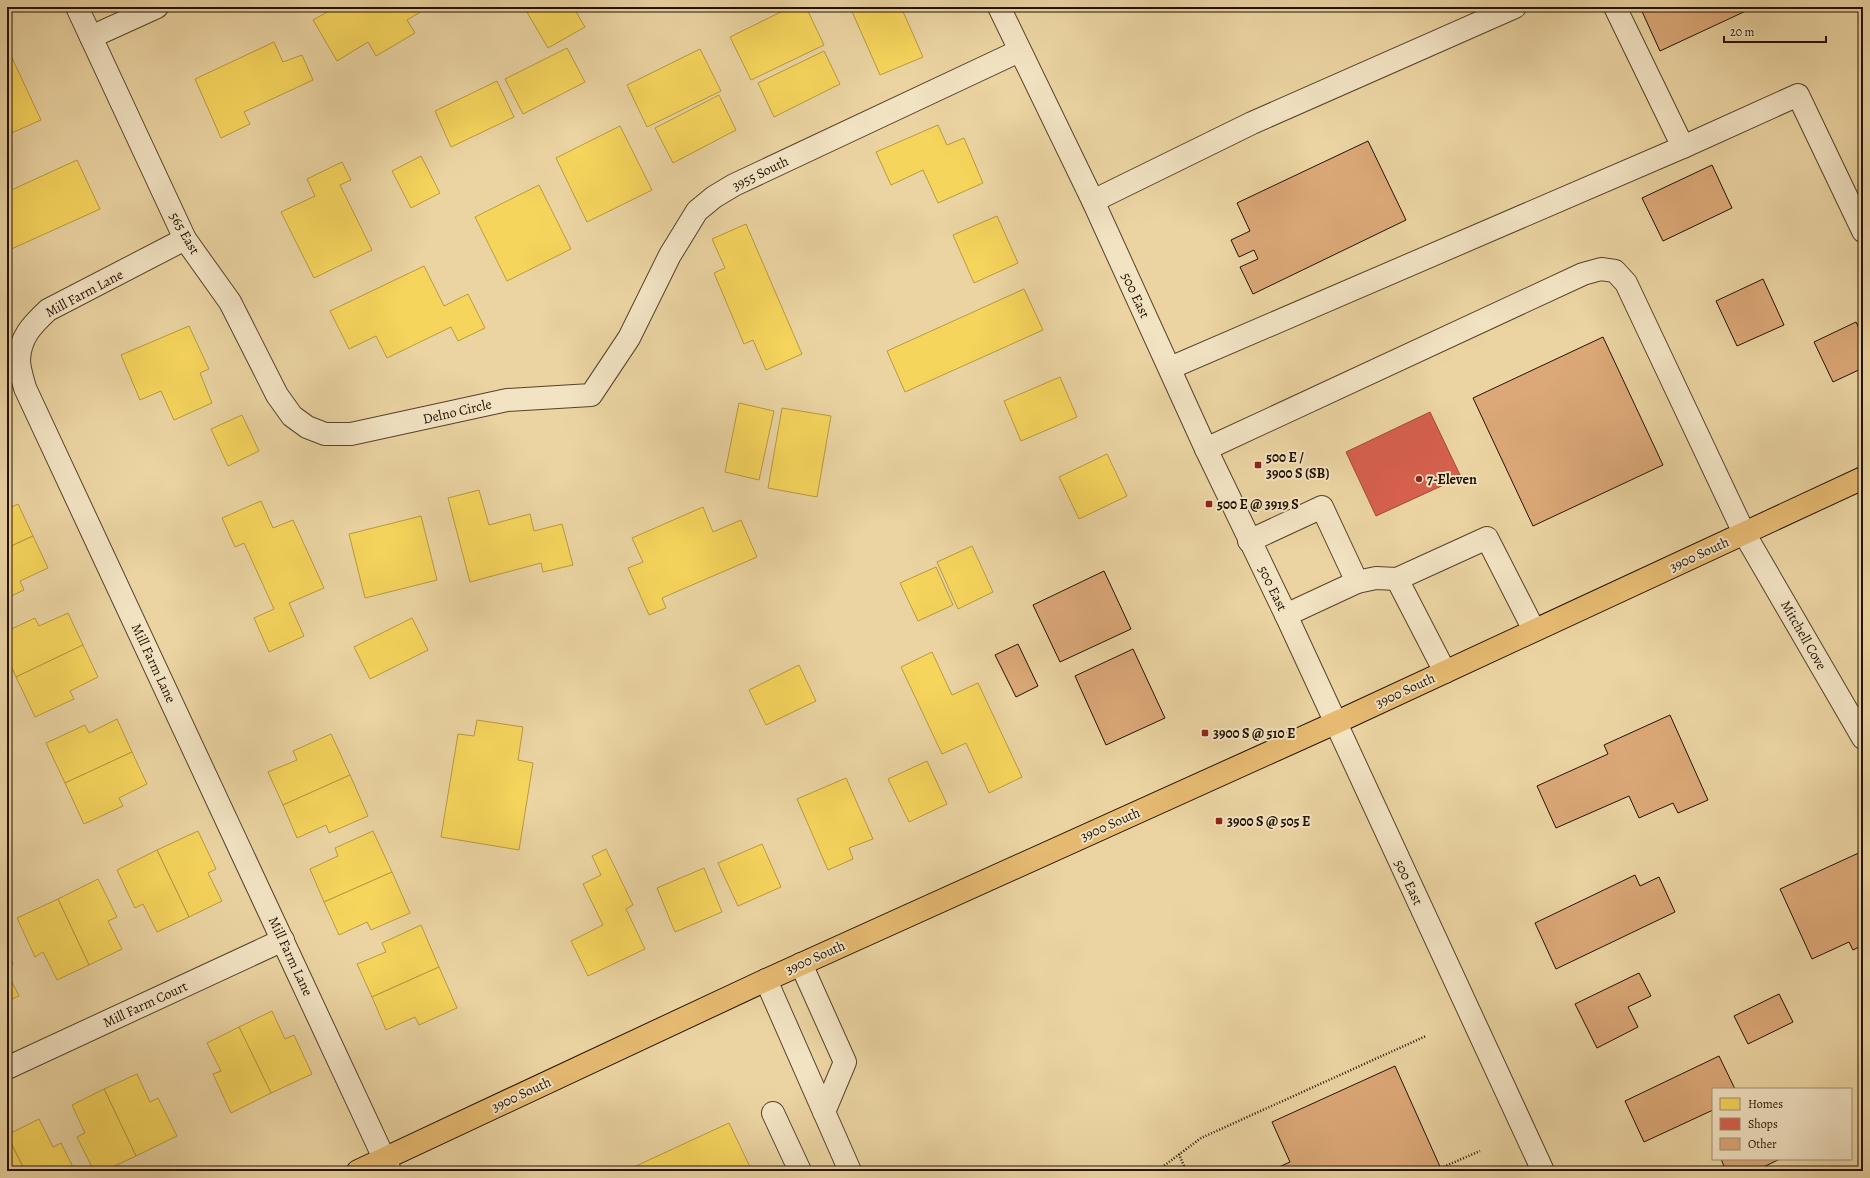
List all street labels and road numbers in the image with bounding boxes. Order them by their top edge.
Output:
street label: 3955 South [729,151,792,195]
street label: 565 East [165,209,204,258]
street label: Mill Farm Lane [42,265,127,322]
street label: 500 East [1117,269,1155,322]
street label: Delno Circle [421,394,493,429]
street label: 3900 South [1666,532,1733,577]
street label: 500 East [1253,562,1292,615]
street label: Mitchell Cove [1776,597,1831,673]
street label: Mill Farm Lane [127,620,180,706]
street label: 3900 South [1372,668,1439,713]
street label: 3900 South [1077,803,1144,846]
street label: 500 East [1390,856,1428,909]
street label: Mill Farm Lane [264,913,317,999]
street label: 3900 South [782,936,849,979]
street label: Mill Farm Court [100,976,191,1032]
street label: 3900 South [488,1072,555,1117]

